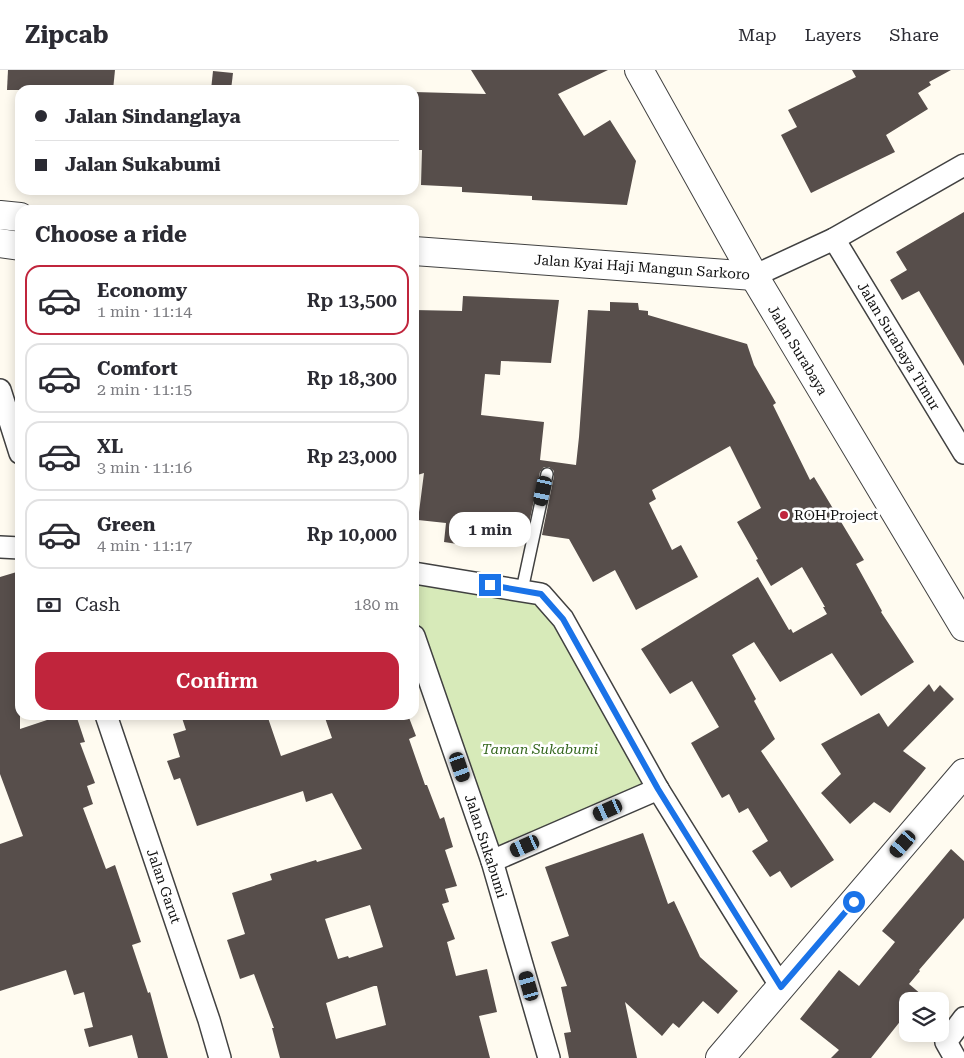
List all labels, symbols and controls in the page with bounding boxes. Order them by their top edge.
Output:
text: Zipcab [25,21,109,49]
text: Map [738,24,777,45]
text: Layers [805,24,861,45]
text: Share [889,24,939,45]
text: Jalan Sindanglaya [65,105,241,128]
text: Jalan Sukabumi [65,153,221,176]
text: Choose a ride [35,222,187,247]
street label: Jalan Kyai Haji Mangun Sarkoro [533,251,751,283]
icon: car [37,278,82,323]
text: Economy [97,279,187,302]
street label: Jalan Surabaya Timur [854,279,944,413]
text: Rp 13,500 [307,289,397,312]
text: 1 min · 11:14 [97,302,192,321]
street label: Jalan Surabaya [765,302,831,398]
icon: car [37,356,82,401]
text: Comfort [97,357,178,380]
text: Rp 18,300 [307,367,397,390]
text: 2 min · 11:15 [97,380,192,399]
icon: car [37,434,82,479]
text: XL [97,435,123,458]
text: Rp 23,000 [307,445,397,468]
text: 3 min · 11:16 [97,458,192,477]
car [532,475,553,507]
place label: ROH Project [794,507,878,523]
marker: ROH Project [778,509,790,521]
icon: car [37,512,82,557]
callout: 1 min [449,512,531,548]
text: Green [97,513,155,536]
text: 1 min [468,520,512,539]
text: Rp 10,000 [307,523,397,546]
text: 4 min · 11:17 [97,536,192,555]
route end [479,574,501,596]
icon: cash [35,591,63,619]
text: Cash [75,593,120,616]
text: 180 m [353,595,399,614]
button: Confirm [35,652,399,710]
park label: Taman Sukabumi [482,741,598,757]
car [448,750,471,784]
street label: Jalan Sukabumi [462,792,510,900]
car [591,797,624,823]
car [887,828,918,860]
car [508,833,541,859]
street label: Jalan Garut [144,846,184,926]
route start [843,891,865,913]
car [517,970,540,1002]
map controls [899,992,949,1042]
button: layers [899,992,949,1042]

